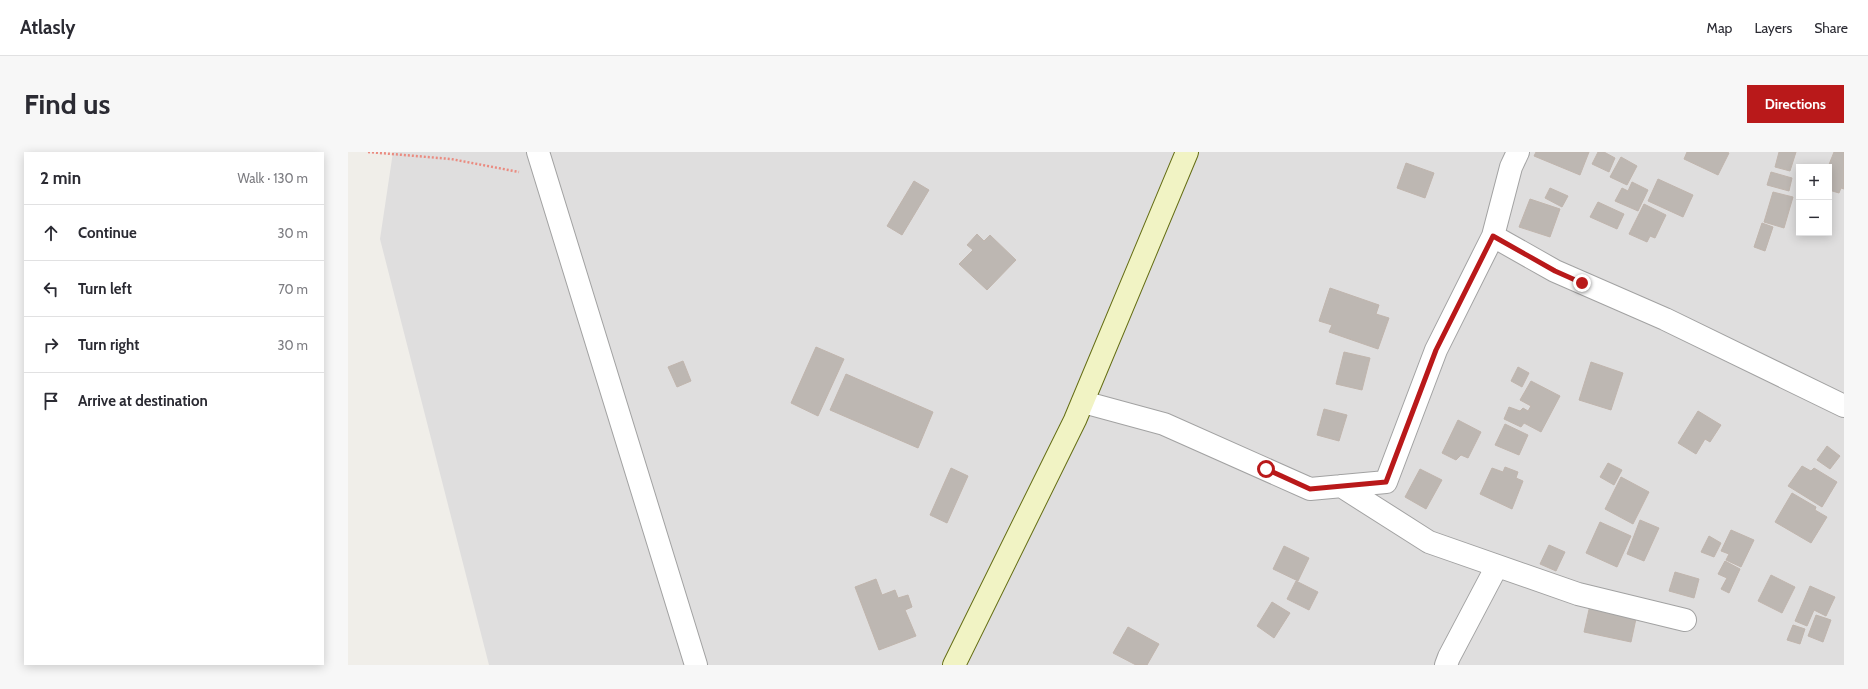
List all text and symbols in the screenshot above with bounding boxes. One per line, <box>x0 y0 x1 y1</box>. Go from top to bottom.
text: Atlasly <box>20 16 76 39</box>
text: Map <box>1707 19 1732 37</box>
text: Layers <box>1754 19 1792 37</box>
text: Share <box>1814 19 1848 37</box>
button: Directions <box>1747 85 1844 123</box>
text: Find us <box>24 87 110 121</box>
map controls <box>1796 164 1832 236</box>
button: + <box>1796 164 1832 200</box>
text: 2 min <box>40 168 81 188</box>
text: Walk · 130 m <box>237 170 308 186</box>
button: − <box>1796 200 1832 236</box>
icon: ahead <box>40 222 62 244</box>
text: Continue <box>78 224 137 242</box>
text: 30 m <box>278 225 308 241</box>
route end <box>1573 274 1591 292</box>
icon: left <box>40 278 62 300</box>
text: Turn left <box>78 280 132 298</box>
text: 70 m <box>278 281 308 297</box>
icon: right <box>40 334 62 356</box>
text: Turn right <box>78 336 139 354</box>
text: 30 m <box>278 337 308 353</box>
icon: arrive <box>40 390 62 412</box>
text: Arrive at destination <box>78 392 208 410</box>
route start <box>1257 460 1275 478</box>

